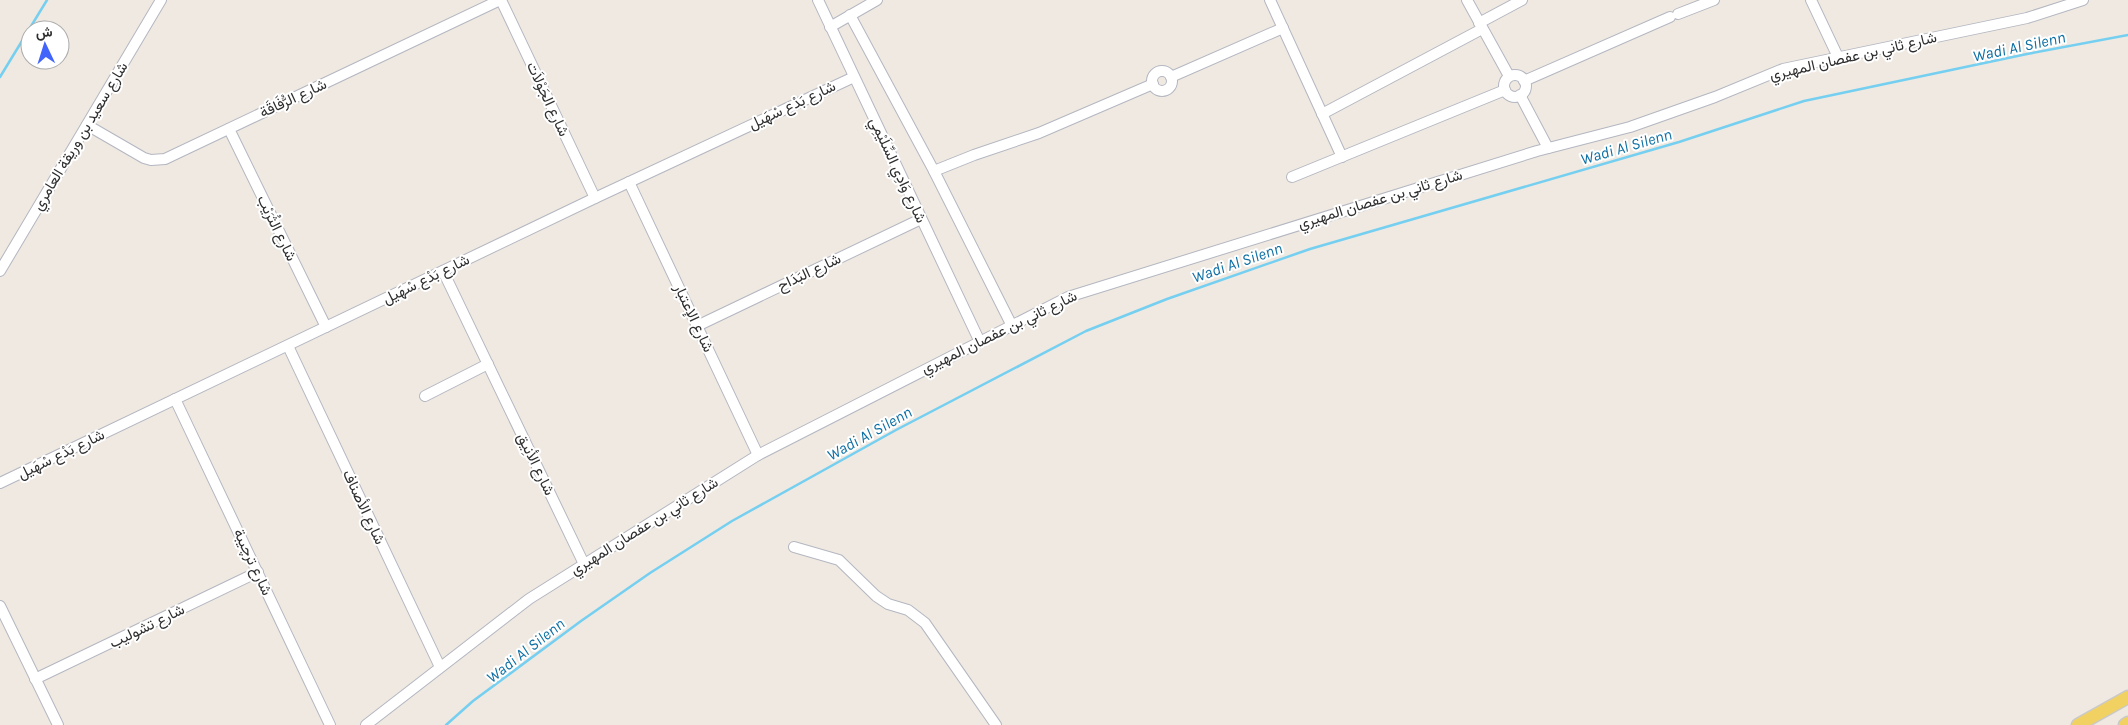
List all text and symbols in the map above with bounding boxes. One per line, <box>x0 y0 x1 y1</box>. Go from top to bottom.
north arrow <box>20 20 70 70</box>
text: ش <box>35 23 53 42</box>
water label: Wadi Al Silenn <box>1971 27 2067 66</box>
street label: شارع ثاني بن عفصان المهيري <box>1768 28 1939 88</box>
street label: شارع سعيد بن وريقة العامري <box>29 58 135 216</box>
street label: شارع الجَوْلاَت <box>521 59 573 140</box>
street label: شارع الرُّفَاقَة <box>257 74 330 123</box>
street label: شارع بَدْع سْهَيل <box>745 77 840 135</box>
street label: شارع وَادِي السِّلَيْمِي <box>862 114 930 227</box>
water label: Wadi Al Silenn <box>1578 124 1674 169</box>
street label: شارع ثاني بن عفصان المهيري <box>1296 165 1466 236</box>
street label: شارع الثُرَيْب <box>251 192 301 265</box>
water label: Wadi Al Silenn <box>1189 238 1285 287</box>
street label: شارع البَدَاح <box>774 249 845 296</box>
street label: شارع بَدْع سْهَيل <box>380 250 473 310</box>
street label: شارع الإعتبار <box>668 280 718 356</box>
street label: شارع ثاني بن عفصان المهيري <box>918 286 1082 381</box>
water label: Wadi Al Silenn <box>823 402 915 465</box>
street label: شارع بَدْع سْهَيل <box>15 425 108 485</box>
street label: شارع الأنِيق <box>511 430 559 499</box>
street label: شارع الأصناف <box>337 467 389 548</box>
street label: شارع ثاني بن عفصان المهيري <box>567 473 724 582</box>
street label: شارع ترچيبة <box>228 526 276 599</box>
street label: شارع تشوليب <box>106 600 189 654</box>
water label: Wadi Al Silenn <box>482 614 568 687</box>

